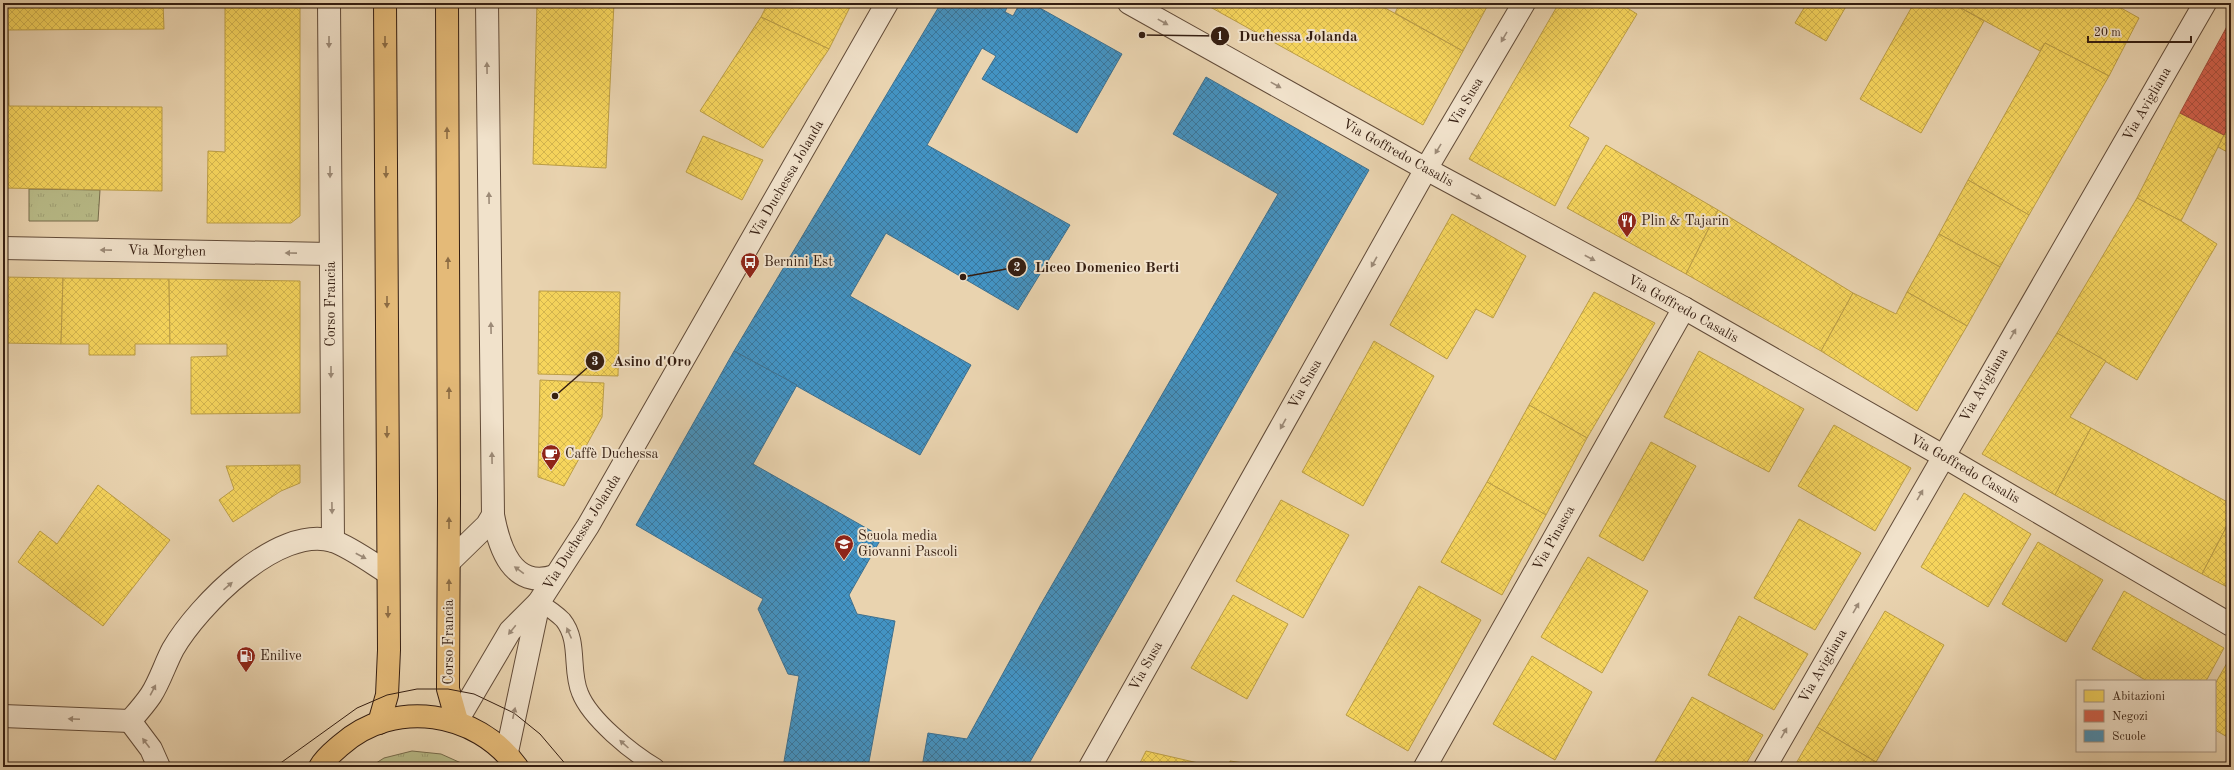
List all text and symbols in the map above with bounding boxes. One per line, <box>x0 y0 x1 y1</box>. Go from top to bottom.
scale bar <box>2088 18 2191 44</box>
one-way arrow <box>1157 19 1169 25</box>
callout: Duchessa Jolanda <box>1210 23 1365 50</box>
text: 20 m <box>2094 27 2121 39</box>
text: Duchessa Jolanda <box>1238 30 1358 45</box>
text: 1 <box>1217 31 1223 43</box>
one-way arrow <box>1501 31 1508 43</box>
one-way arrow <box>326 36 332 49</box>
one-way arrow <box>382 36 388 49</box>
one-way arrow <box>484 62 491 74</box>
street label: Via Avigliana <box>2120 65 2174 143</box>
street label: Via Susa <box>1446 75 1486 129</box>
one-way arrow <box>1270 82 1282 89</box>
street label: Via Goffredo Casalis <box>1340 117 1456 189</box>
street label: Via Duchessa Jolanda <box>748 118 826 240</box>
one-way arrow <box>444 126 450 139</box>
one-way arrow <box>1435 143 1442 155</box>
one-way arrow <box>327 166 333 179</box>
one-way arrow <box>383 166 389 179</box>
one-way arrow <box>486 191 492 204</box>
one-way arrow <box>1470 193 1481 199</box>
restaurant icon: Plin & Tajarin <box>1616 210 1638 238</box>
place label: Plin & Tajarin <box>1641 214 1730 228</box>
street label: Via Morghen <box>128 243 207 259</box>
one-way arrow <box>99 247 112 253</box>
one-way arrow <box>285 250 297 257</box>
bus stop icon: Bernini Est <box>739 251 761 279</box>
callout: Liceo Domenico Berti <box>1007 254 1187 281</box>
one-way arrow <box>1584 254 1596 261</box>
place label: Bernini Est <box>764 255 833 269</box>
one-way arrow <box>445 256 451 269</box>
one-way arrow <box>1371 256 1377 268</box>
street label: Corso Francia <box>324 261 338 347</box>
text: Liceo Domenico Berti <box>1035 261 1179 276</box>
text: 2 <box>1014 262 1021 274</box>
street label: Via Goffredo Casalis <box>1625 273 1741 345</box>
one-way arrow <box>384 296 390 309</box>
one-way arrow <box>488 321 494 334</box>
one-way arrow <box>2010 328 2017 340</box>
street label: Via Avigliana <box>1957 346 2011 424</box>
callout: Asino d'Oro <box>585 348 700 375</box>
text: Asino d'Oro <box>613 355 691 370</box>
text: 3 <box>592 356 599 368</box>
street label: Via Susa <box>1286 357 1324 411</box>
one-way arrow <box>328 366 334 379</box>
one-way arrow <box>446 386 452 399</box>
one-way arrow <box>1279 418 1286 430</box>
one-way arrow <box>384 426 390 439</box>
street label: Via Goffredo Casalis <box>1908 432 2022 506</box>
cafe icon: Caffè Duchessa <box>540 443 562 471</box>
place label: Caffè Duchessa <box>565 447 659 461</box>
one-way arrow <box>489 451 495 464</box>
street label: Via Duchessa Jolanda <box>541 472 623 592</box>
one-way arrow <box>1917 489 1924 501</box>
one-way arrow <box>329 502 335 515</box>
street label: Via Pinasca <box>1531 503 1578 573</box>
one-way arrow <box>446 516 452 529</box>
place label: Scuola media Giovanni Pascoli <box>858 529 958 559</box>
school or university icon: Scuola media Giovanni Pascoli <box>833 533 855 561</box>
one-way arrow <box>355 553 367 560</box>
one-way arrow <box>513 566 524 575</box>
one-way arrow <box>446 578 452 591</box>
one-way arrow <box>223 581 233 590</box>
street label: Corso Francia <box>442 599 456 685</box>
one-way arrow <box>1852 602 1859 614</box>
one-way arrow <box>385 606 391 619</box>
one-way arrow <box>508 625 516 635</box>
one-way arrow <box>566 627 573 639</box>
street label: Via Avigliana <box>1796 627 1850 705</box>
street label: Via Susa <box>1127 639 1165 693</box>
fuel station icon: Enilive <box>235 645 257 673</box>
place label: Enilive <box>260 649 302 663</box>
legend <box>2076 680 2216 752</box>
one-way arrow <box>150 684 156 696</box>
text: Abitazioni <box>2112 691 2165 703</box>
one-way arrow <box>511 707 517 719</box>
text: Negozi <box>2112 711 2148 723</box>
one-way arrow <box>67 716 80 722</box>
one-way arrow <box>1781 727 1788 739</box>
text: Scuole <box>2112 731 2146 743</box>
one-way arrow <box>142 738 150 748</box>
one-way arrow <box>619 740 629 749</box>

